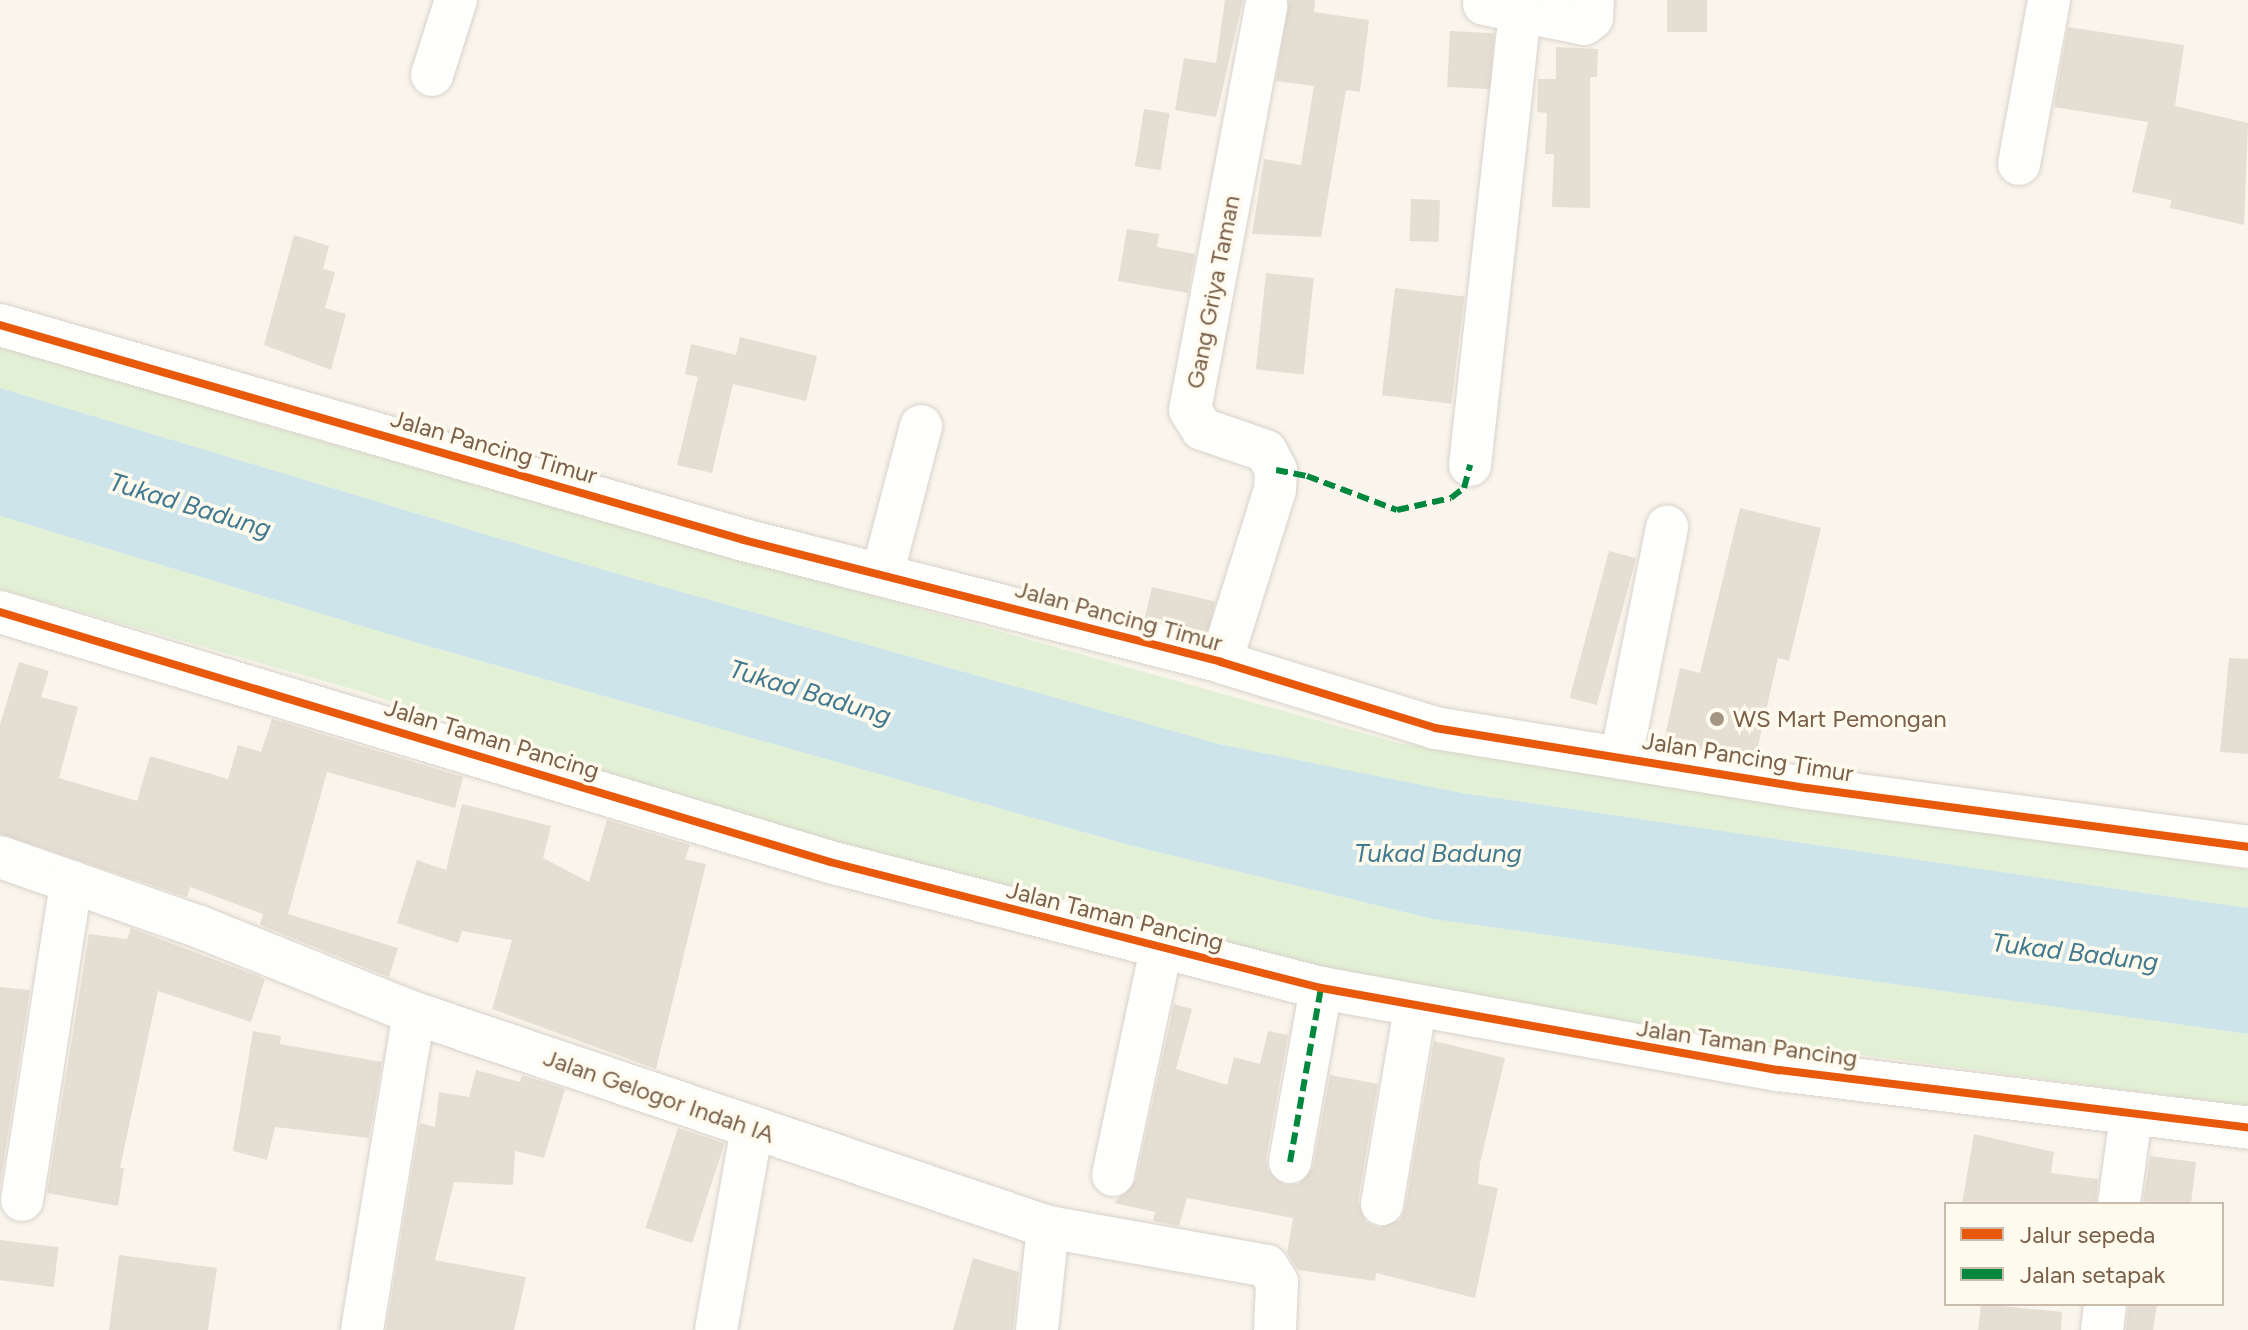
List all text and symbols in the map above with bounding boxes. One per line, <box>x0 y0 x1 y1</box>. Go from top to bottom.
street label: Gang Griya Taman <box>1180 193 1246 391</box>
street label: Jalan Pancing Timur <box>387 404 601 490</box>
water label: Tukad Badung <box>105 467 275 545</box>
street label: Jalan Pancing Timur <box>1012 574 1226 658</box>
water label: Tukad Badung <box>725 654 895 732</box>
street label: Jalan Taman Pancing <box>381 693 603 785</box>
place label: WS Mart Pemongan <box>1733 705 1947 733</box>
marker: WS Mart Pemongan <box>1708 710 1726 728</box>
street label: Jalan Pancing Timur <box>1640 726 1856 788</box>
water label: Tukad Badung <box>1354 838 1522 870</box>
street label: Jalan Taman Pancing <box>1003 875 1227 957</box>
water label: Tukad Badung <box>1990 927 2160 979</box>
street label: Jalan Taman Pancing <box>1635 1013 1859 1073</box>
street label: Jalan Gelogor Indah IA <box>540 1043 778 1149</box>
legend <box>1944 1202 2224 1306</box>
text: Jalur sepeda <box>2020 1220 2155 1249</box>
text: Jalan setapak <box>2020 1260 2165 1289</box>

